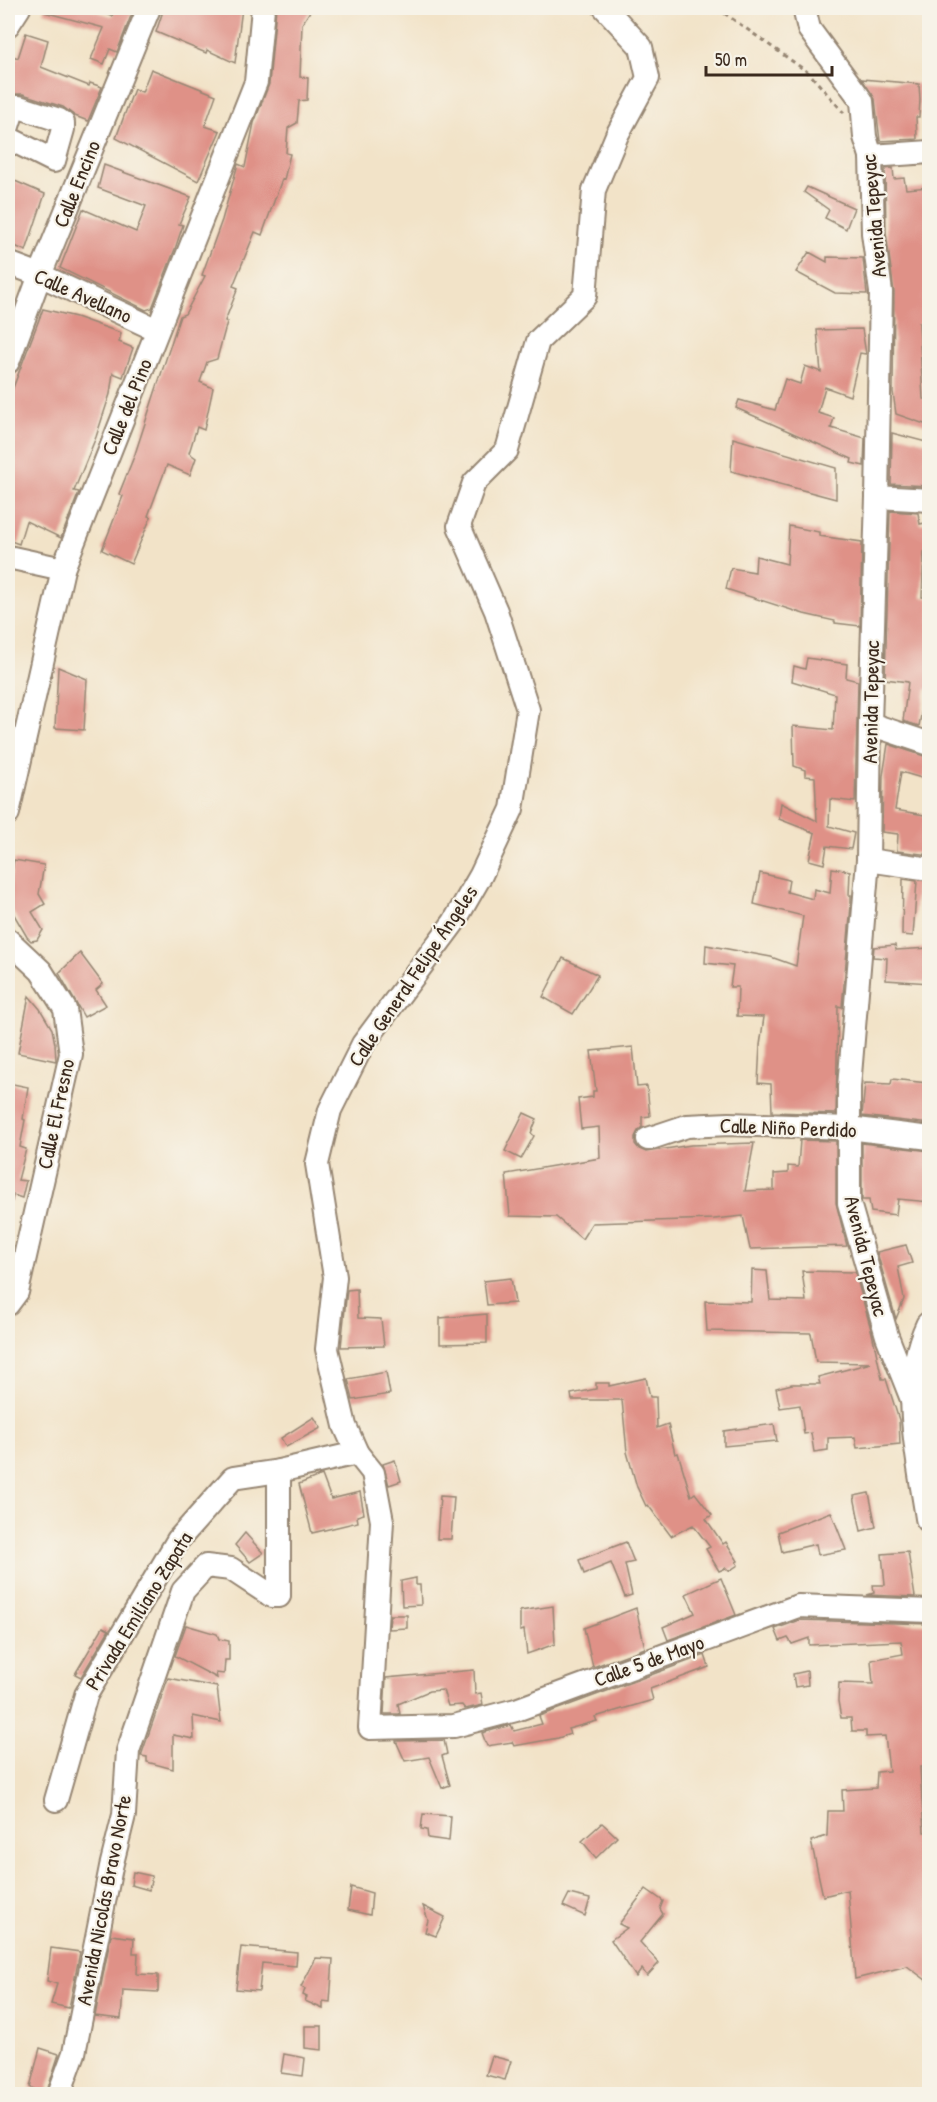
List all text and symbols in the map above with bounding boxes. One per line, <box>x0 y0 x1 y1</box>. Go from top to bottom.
scale bar <box>706 39 832 77</box>
text: 50 m <box>715 47 747 72</box>
street label: Calle Encino <box>46 136 107 232</box>
street label: Avenida Tepeyac <box>854 153 893 279</box>
street label: Calle Avellano <box>30 261 137 330</box>
street label: Calle del Pino <box>94 354 159 459</box>
street label: Avenida Tepeyac <box>855 639 886 764</box>
street label: Calle General Felipe Ángeles <box>341 879 484 1072</box>
street label: Calle El Fresno <box>30 1056 81 1172</box>
street label: Calle Niño Perdido <box>719 1111 857 1144</box>
street label: Avenida Tepeyac <box>838 1193 896 1320</box>
street label: Privada Emiliano Zapata <box>78 1526 199 1696</box>
street label: Calle 5 de Mayo <box>590 1627 708 1694</box>
street label: Avenida Nicolás Bravo Norte <box>69 1792 138 2008</box>

